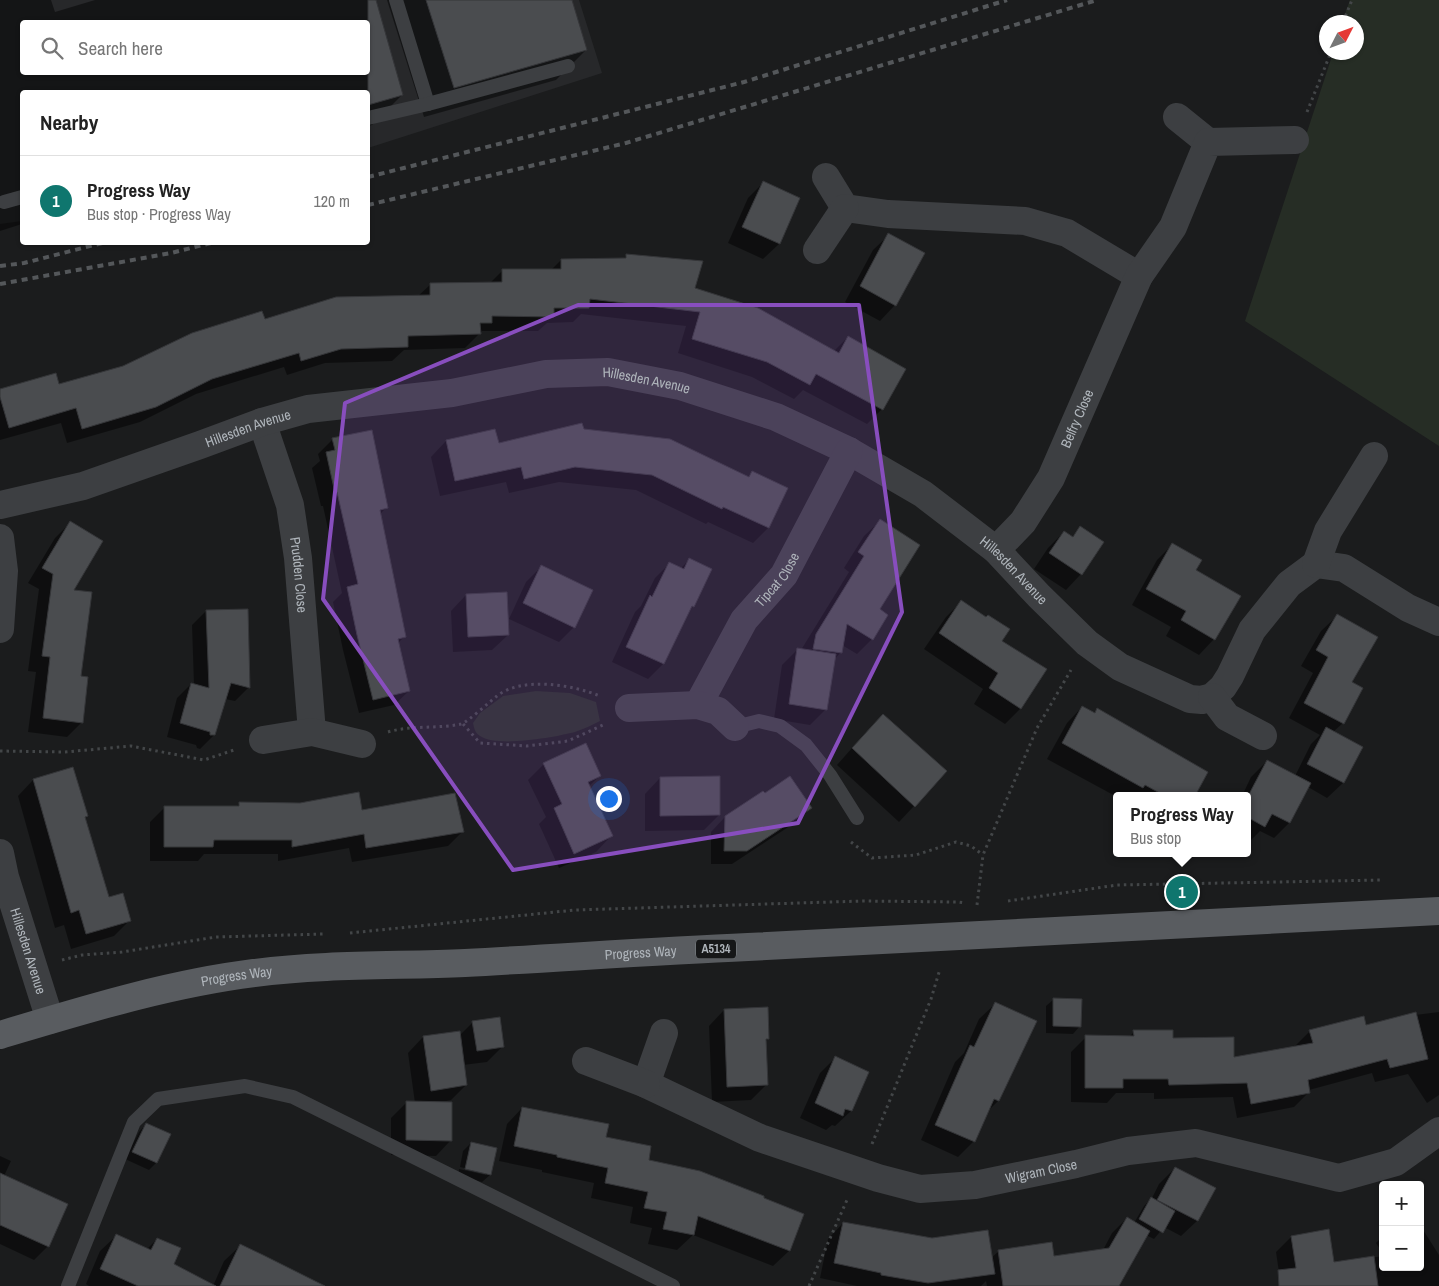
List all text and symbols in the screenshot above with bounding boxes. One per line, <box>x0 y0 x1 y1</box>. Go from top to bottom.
north arrow <box>1319 15 1364 60</box>
search box <box>20 20 370 75</box>
icon: search <box>38 34 66 62</box>
text: Search here <box>78 35 163 61</box>
text: Nearby <box>40 108 98 137</box>
text: Progress Way <box>87 177 190 203</box>
text: 1 <box>52 190 60 212</box>
text: 120 m <box>314 190 350 212</box>
text: Bus stop · Progress Way <box>87 203 231 225</box>
street label: Hillesden Avenue <box>602 363 693 398</box>
street label: Belfry Close <box>1056 386 1098 450</box>
street label: Hillesden Avenue <box>203 405 293 451</box>
street label: Hillesden Avenue <box>976 532 1051 608</box>
street label: Prudden Close <box>286 536 311 613</box>
street label: Tipcat Close <box>751 549 803 611</box>
your location <box>596 786 622 812</box>
popup <box>1113 792 1251 857</box>
text: Progress Way <box>1130 801 1234 827</box>
text: Bus stop <box>1130 827 1181 849</box>
pin: 1 <box>1166 873 1198 911</box>
street label: Hillesden Avenue <box>6 906 50 996</box>
road number: A5134 <box>696 940 736 959</box>
street label: Progress Way <box>604 942 677 964</box>
street label: Progress Way <box>199 962 273 990</box>
street label: Wigram Close <box>1004 1155 1079 1187</box>
map controls <box>1379 1181 1424 1271</box>
button: + <box>1379 1181 1424 1226</box>
button: − <box>1379 1226 1424 1271</box>

